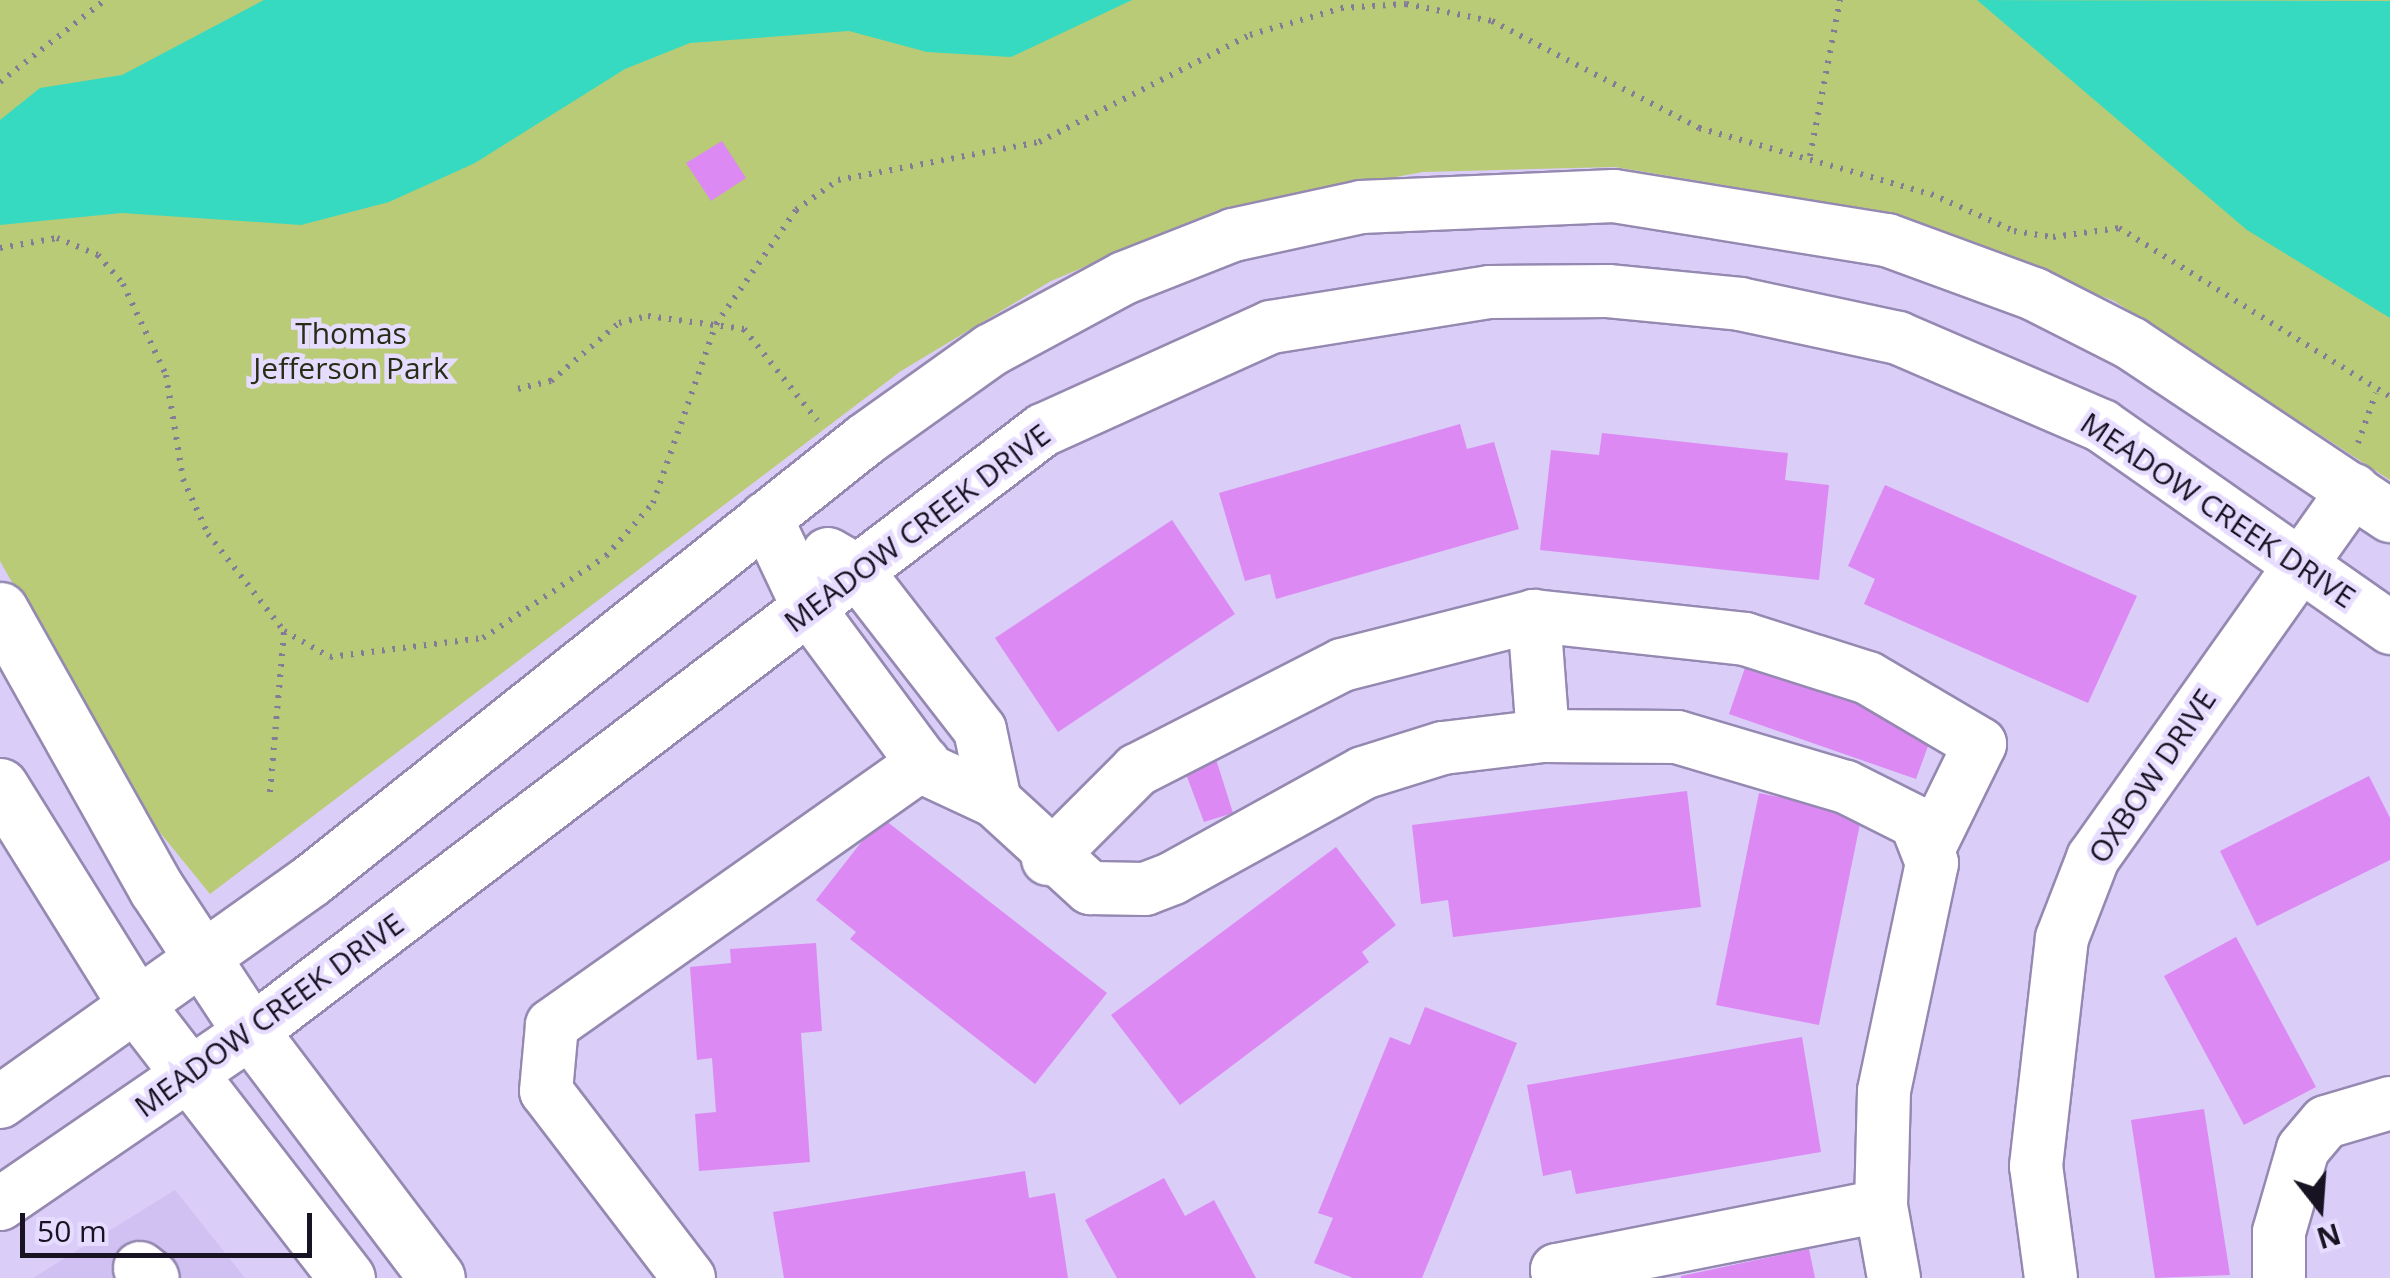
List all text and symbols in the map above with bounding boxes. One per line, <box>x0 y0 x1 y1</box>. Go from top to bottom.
park label: Thomas Jefferson Park <box>253 315 449 386</box>
street label: MEADOW CREEK DRIVE <box>2074 405 2362 615</box>
street label: MEADOW CREEK DRIVE <box>777 416 1057 640</box>
street label: OXBOW DRIVE <box>2081 682 2223 870</box>
street label: MEADOW CREEK DRIVE <box>128 905 410 1125</box>
north arrow <box>2270 1158 2370 1258</box>
scale bar <box>25 1193 318 1255</box>
text: 50 m <box>37 1210 107 1251</box>
text: N <box>2312 1215 2345 1258</box>

